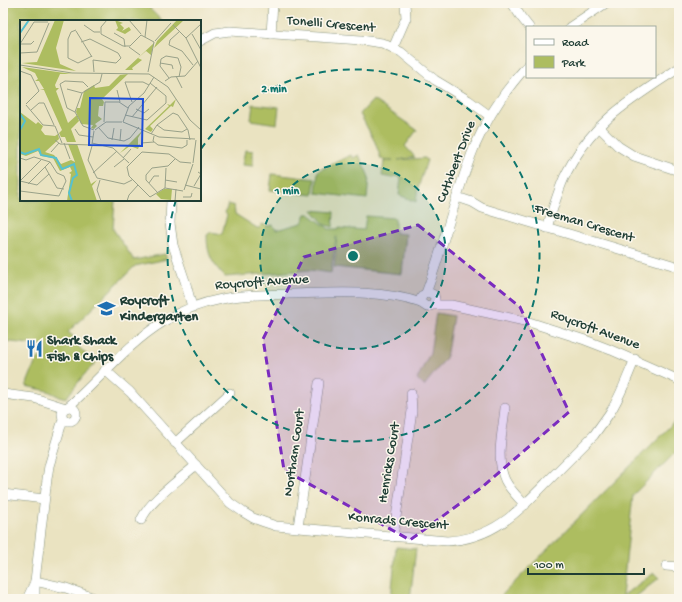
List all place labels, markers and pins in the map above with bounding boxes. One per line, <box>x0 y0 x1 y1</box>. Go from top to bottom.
centre of rings <box>346 249 360 263</box>
place label: Roycroft Kindergarten <box>119 293 198 326</box>
school or university icon: Roycroft Kindergarten <box>97 299 117 319</box>
place label: Shark Shack Fish & Chips <box>46 333 118 366</box>
restaurant icon: Shark Shack Fish & Chips <box>24 339 44 359</box>

